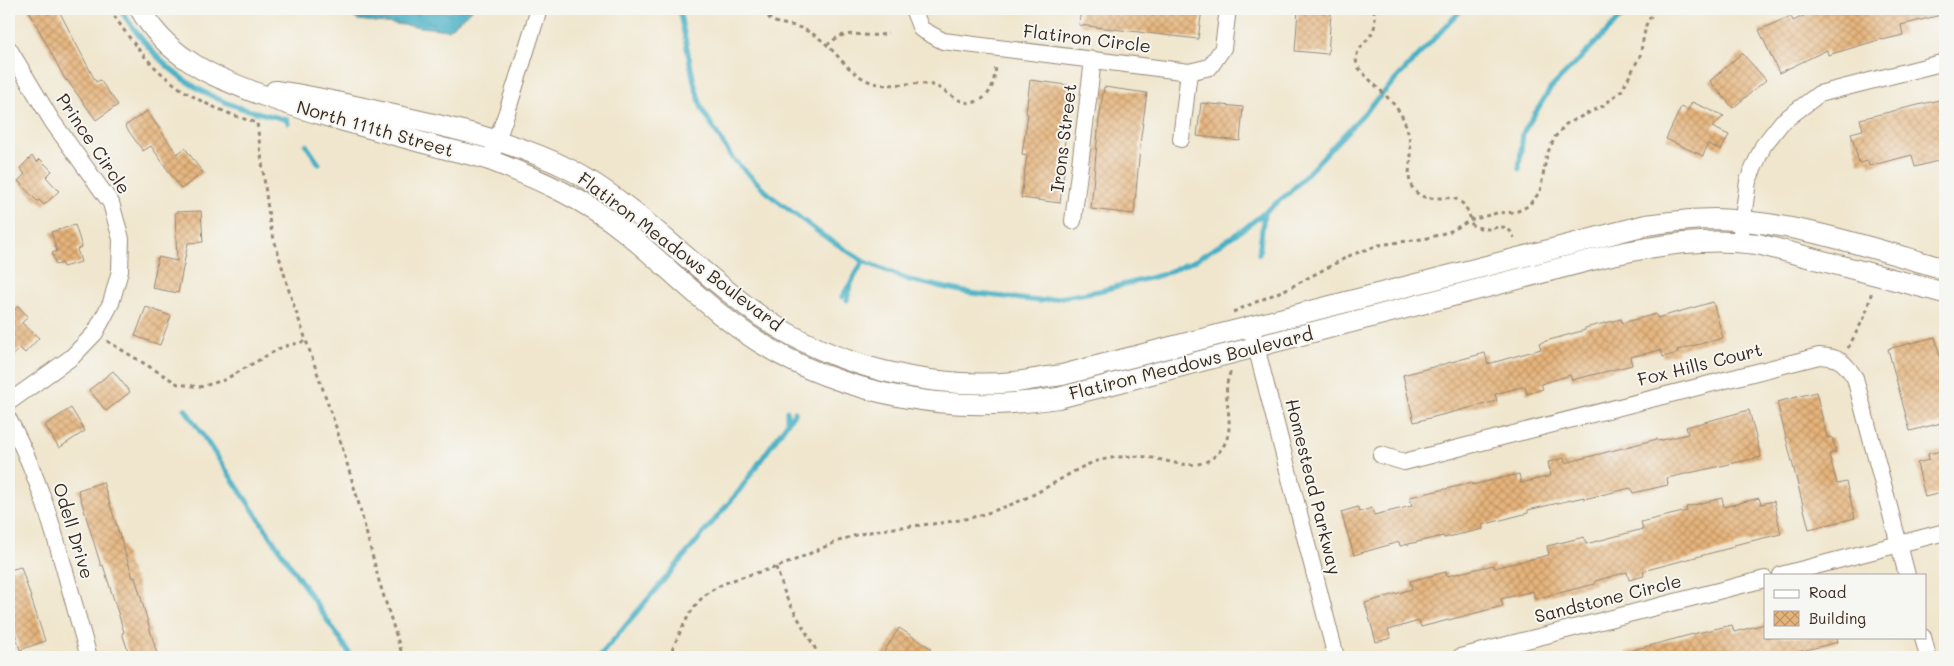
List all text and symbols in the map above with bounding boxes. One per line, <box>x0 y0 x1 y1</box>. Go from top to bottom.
street label: Flatiron Circle <box>1022 18 1152 58</box>
street label: Irons Street <box>1044 82 1082 194</box>
street label: Prince Circle <box>51 88 136 199</box>
street label: North 111th Street <box>294 94 456 162</box>
street label: Flatiron Meadows Boulevard <box>573 166 788 336</box>
street label: Flatiron Meadows Boulevard <box>1066 321 1315 405</box>
street label: Fox Hills Court <box>1635 337 1765 391</box>
street label: Homestead Parkway <box>1280 396 1347 577</box>
street label: Odell Drive <box>48 480 100 582</box>
street label: Sandstone Circle <box>1532 568 1684 628</box>
legend <box>1764 574 1926 638</box>
text: Road <box>1809 582 1846 602</box>
text: Building <box>1809 608 1866 628</box>

